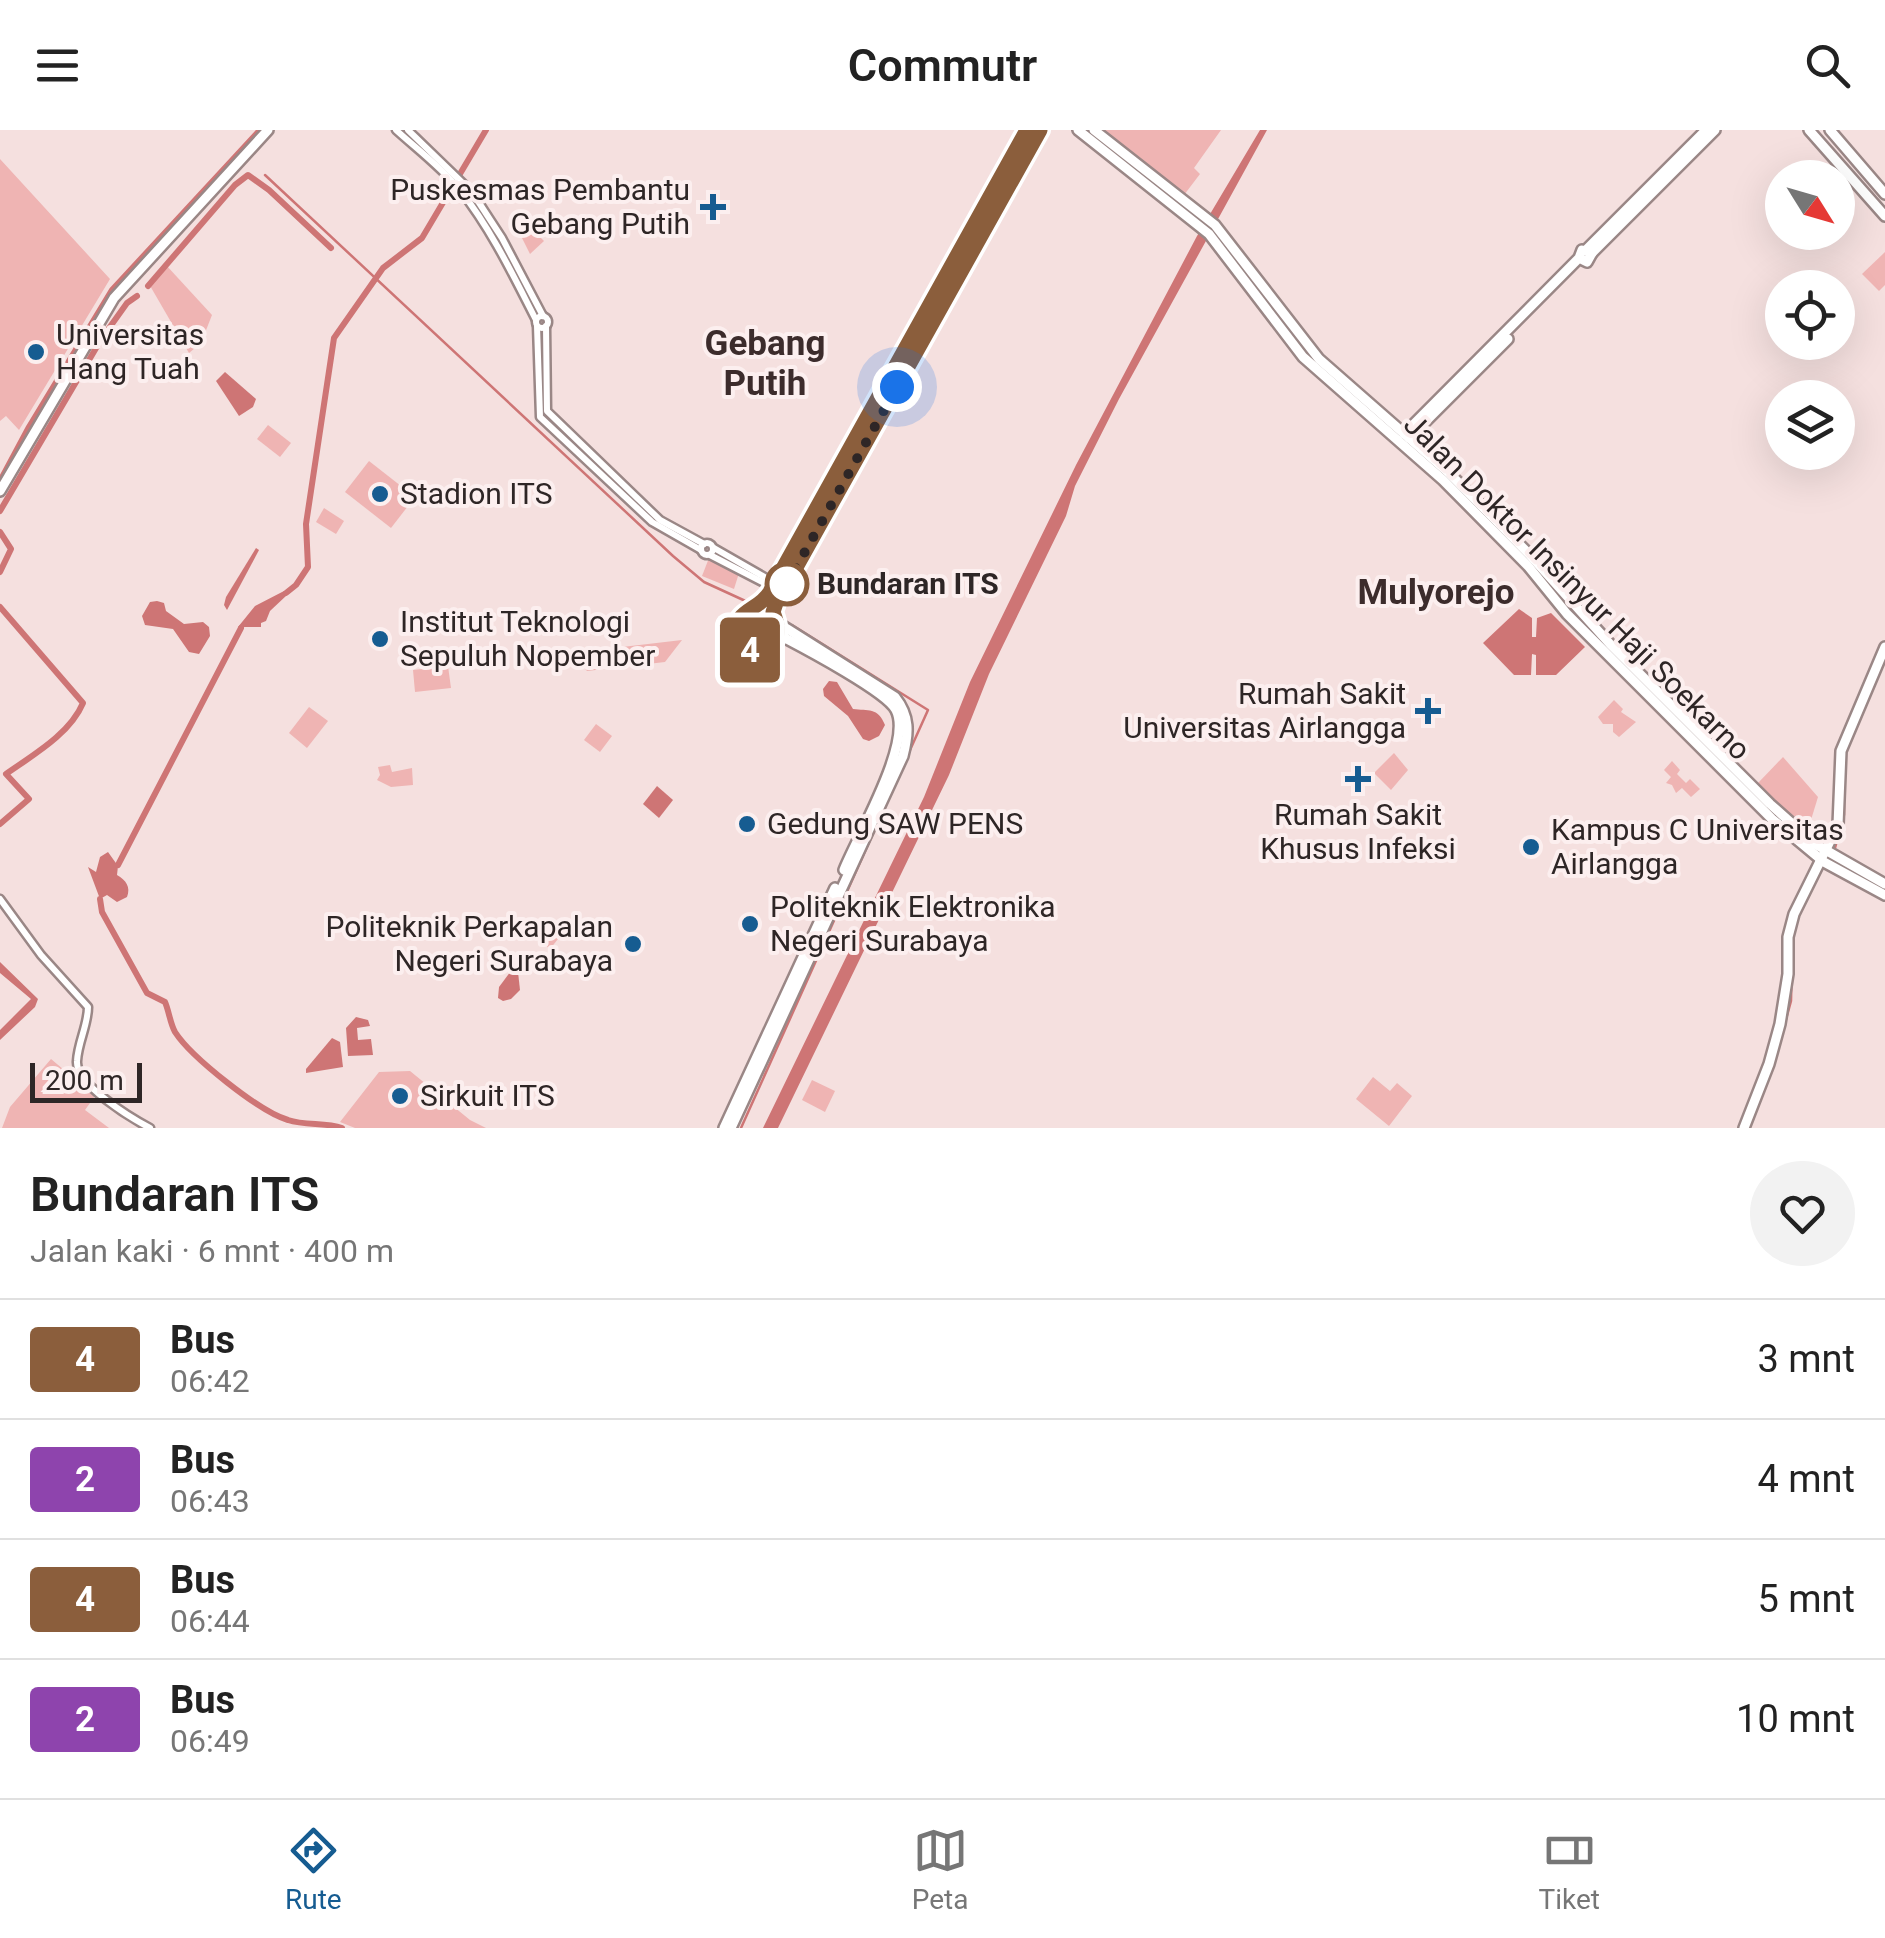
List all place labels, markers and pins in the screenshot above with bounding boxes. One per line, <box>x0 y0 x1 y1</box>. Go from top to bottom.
place label: Puskesmas Pembantu Gebang Putih <box>390 172 690 241</box>
marker: Puskesmas Pembantu Gebang Putih <box>700 194 726 220</box>
place label: Universitas Hang Tuah <box>56 317 204 386</box>
marker: Universitas Hang Tuah <box>25 341 47 363</box>
place label: Stadion ITS <box>400 476 553 511</box>
marker: Stadion ITS <box>369 483 391 505</box>
marker: Bundaran ITS <box>766 563 808 605</box>
place label: Bundaran ITS <box>817 566 999 601</box>
place label: Institut Teknologi Sepuluh Nopember <box>400 604 655 673</box>
marker: Institut Teknologi Sepuluh Nopember <box>369 628 391 650</box>
place label: Rumah Sakit Universitas Airlangga <box>1123 676 1406 745</box>
marker: Rumah Sakit Universitas Airlangga <box>1415 698 1441 724</box>
marker: Rumah Sakit Khusus Infeksi <box>1345 766 1371 792</box>
place label: Rumah Sakit Khusus Infeksi <box>1260 797 1456 866</box>
place label: Gedung SAW PENS <box>767 806 1023 841</box>
place label: Kampus C Universitas Airlangga <box>1551 812 1844 881</box>
marker: Gedung SAW PENS <box>736 813 758 835</box>
marker: Kampus C Universitas Airlangga <box>1520 836 1542 858</box>
place label: Politeknik Elektronika Negeri Surabaya <box>770 889 1056 958</box>
place label: Politeknik Perkapalan Negeri Surabaya <box>325 909 613 978</box>
marker: Politeknik Elektronika Negeri Surabaya <box>739 913 761 935</box>
marker: Politeknik Perkapalan Negeri Surabaya <box>622 933 644 955</box>
place label: Sirkuit ITS <box>420 1078 555 1113</box>
marker: Sirkuit ITS <box>389 1085 411 1107</box>

